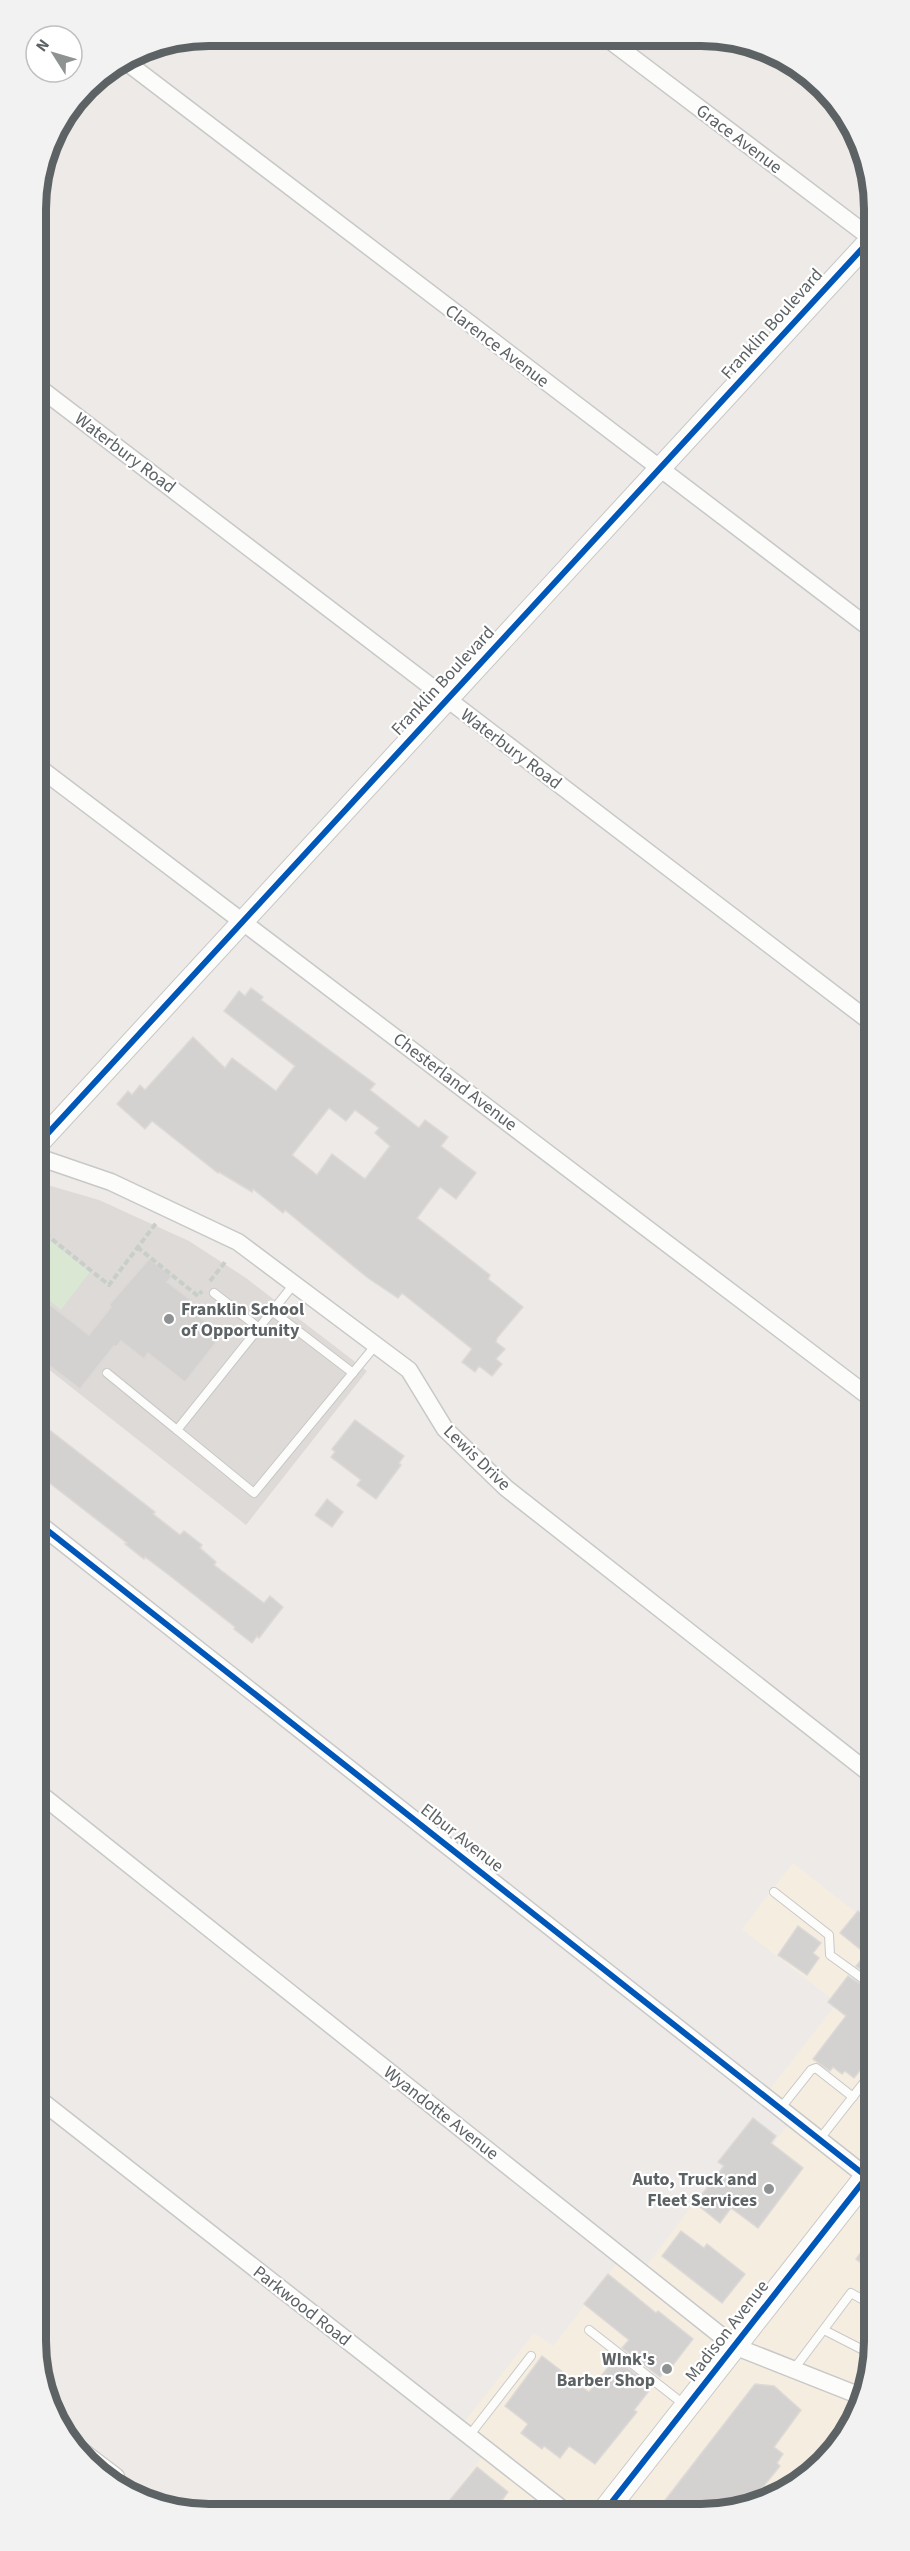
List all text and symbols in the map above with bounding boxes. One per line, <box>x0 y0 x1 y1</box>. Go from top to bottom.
north arrow <box>24 24 84 84</box>
text: N <box>31 35 55 56</box>
street label: Grace Avenue <box>691 98 787 180</box>
street label: Franklin Boulevard <box>715 263 829 385</box>
street label: Clarence Avenue <box>440 299 554 394</box>
street label: Waterbury Road <box>69 407 181 499</box>
street label: Franklin Boulevard <box>386 621 500 741</box>
street label: Waterbury Road <box>455 703 567 795</box>
street label: Chesterland Avenue <box>388 1027 522 1137</box>
place label: Franklin School of Opportunity <box>181 1297 304 1343</box>
marker: Franklin School of Opportunity <box>162 1312 176 1326</box>
street label: Lewis Drive <box>438 1419 516 1497</box>
street label: Elbur Avenue <box>415 1798 509 1878</box>
street label: Wyandotte Avenue <box>378 2060 504 2166</box>
place label: Auto, Truck and Fleet Services <box>631 2167 757 2213</box>
marker: Auto, Truck and Fleet Services <box>762 2182 776 2196</box>
street label: Parkwood Road <box>248 2260 356 2352</box>
street label: Madison Avenue <box>679 2275 775 2387</box>
place label: WInk's Barber Shop <box>556 2347 655 2393</box>
marker: WInk's Barber Shop <box>660 2362 674 2376</box>

